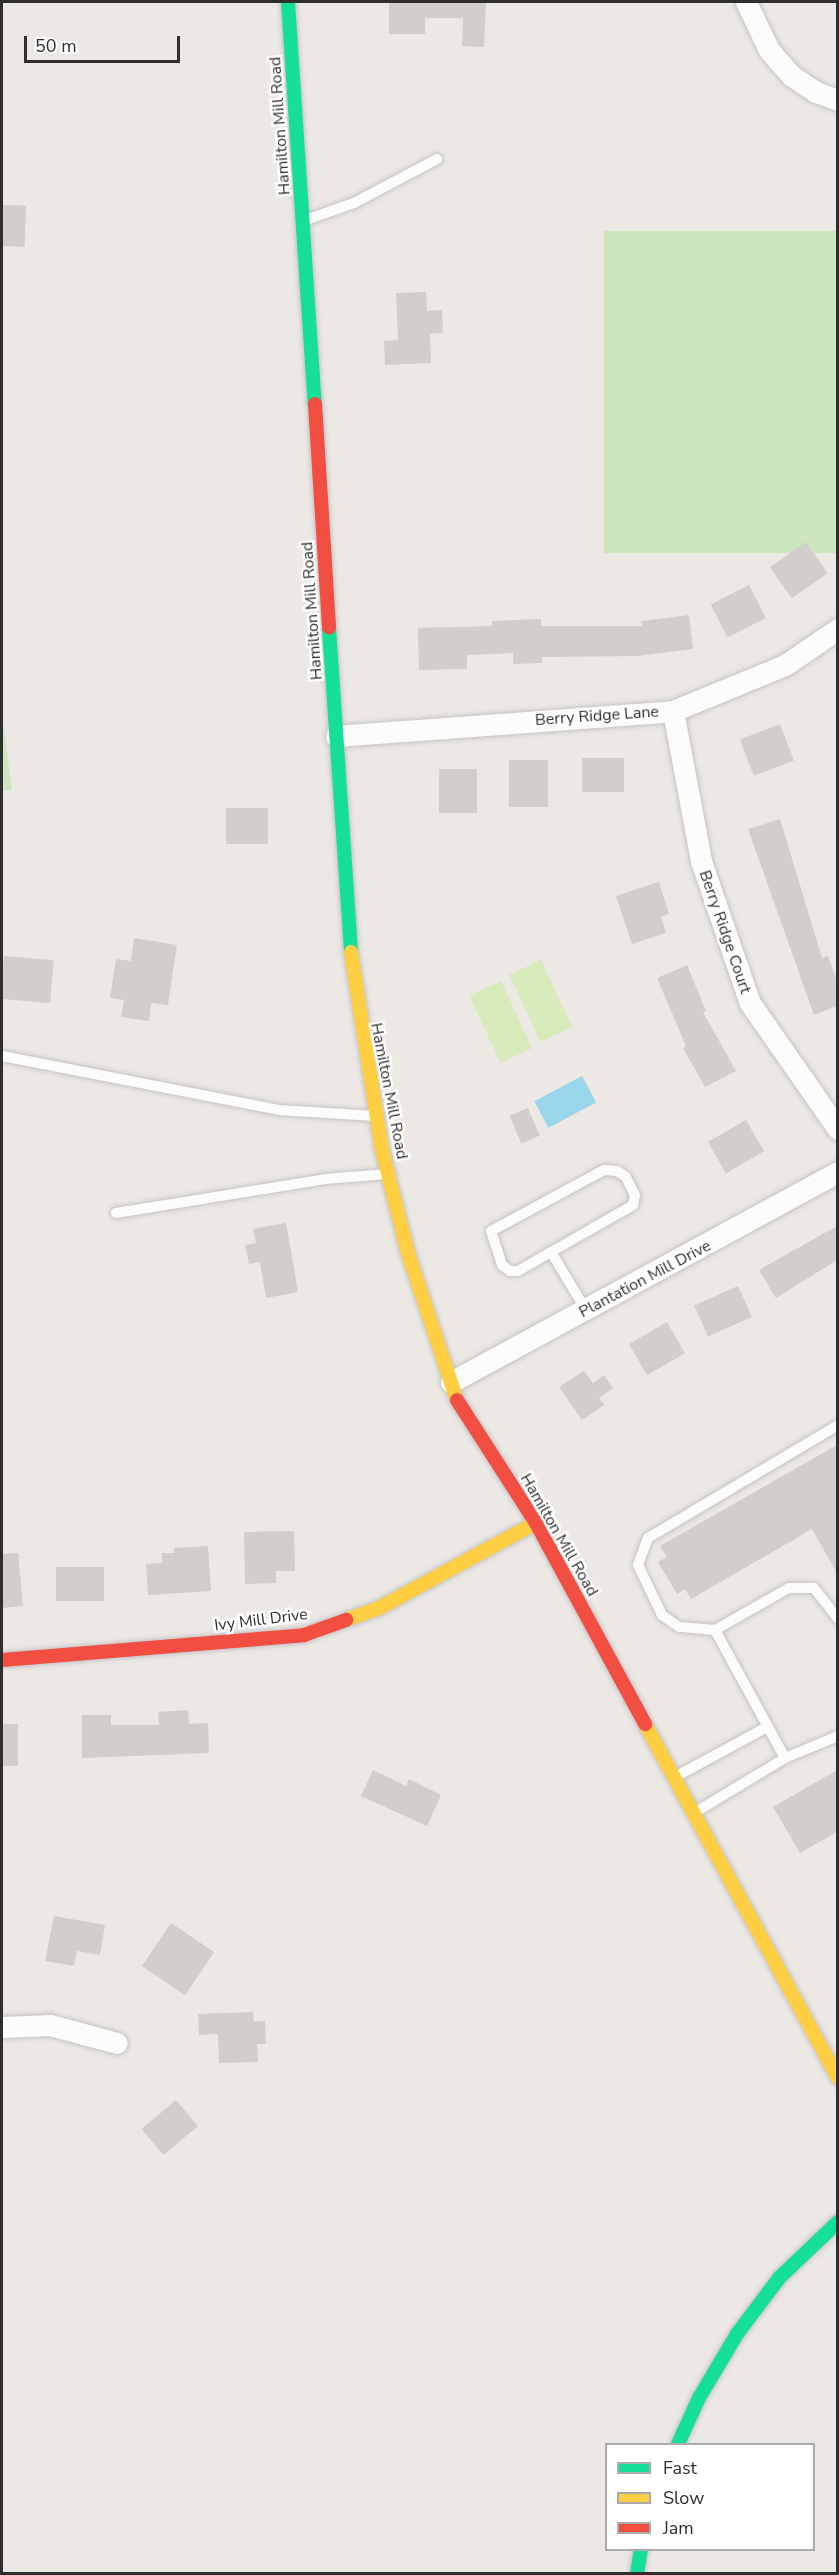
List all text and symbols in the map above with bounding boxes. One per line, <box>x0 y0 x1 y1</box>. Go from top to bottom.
scale bar <box>27 24 183 62</box>
text: 50 m <box>35 34 77 58</box>
street label: Hamilton Mill Road <box>266 56 294 196</box>
street label: Hamilton Mill Road <box>298 541 326 681</box>
street label: Berry Ridge Lane <box>534 702 660 730</box>
street label: Berry Ridge Court <box>695 868 755 996</box>
street label: Hamilton Mill Road <box>366 1021 412 1161</box>
street label: Plantation Mill Drive <box>576 1236 714 1322</box>
street label: Hamilton Mill Road <box>516 1470 602 1600</box>
street label: Ivy Mill Drive <box>213 1605 309 1635</box>
legend <box>605 2443 815 2551</box>
text: Fast <box>663 2456 697 2480</box>
text: Slow <box>663 2486 704 2510</box>
text: Jam <box>663 2516 694 2540</box>

